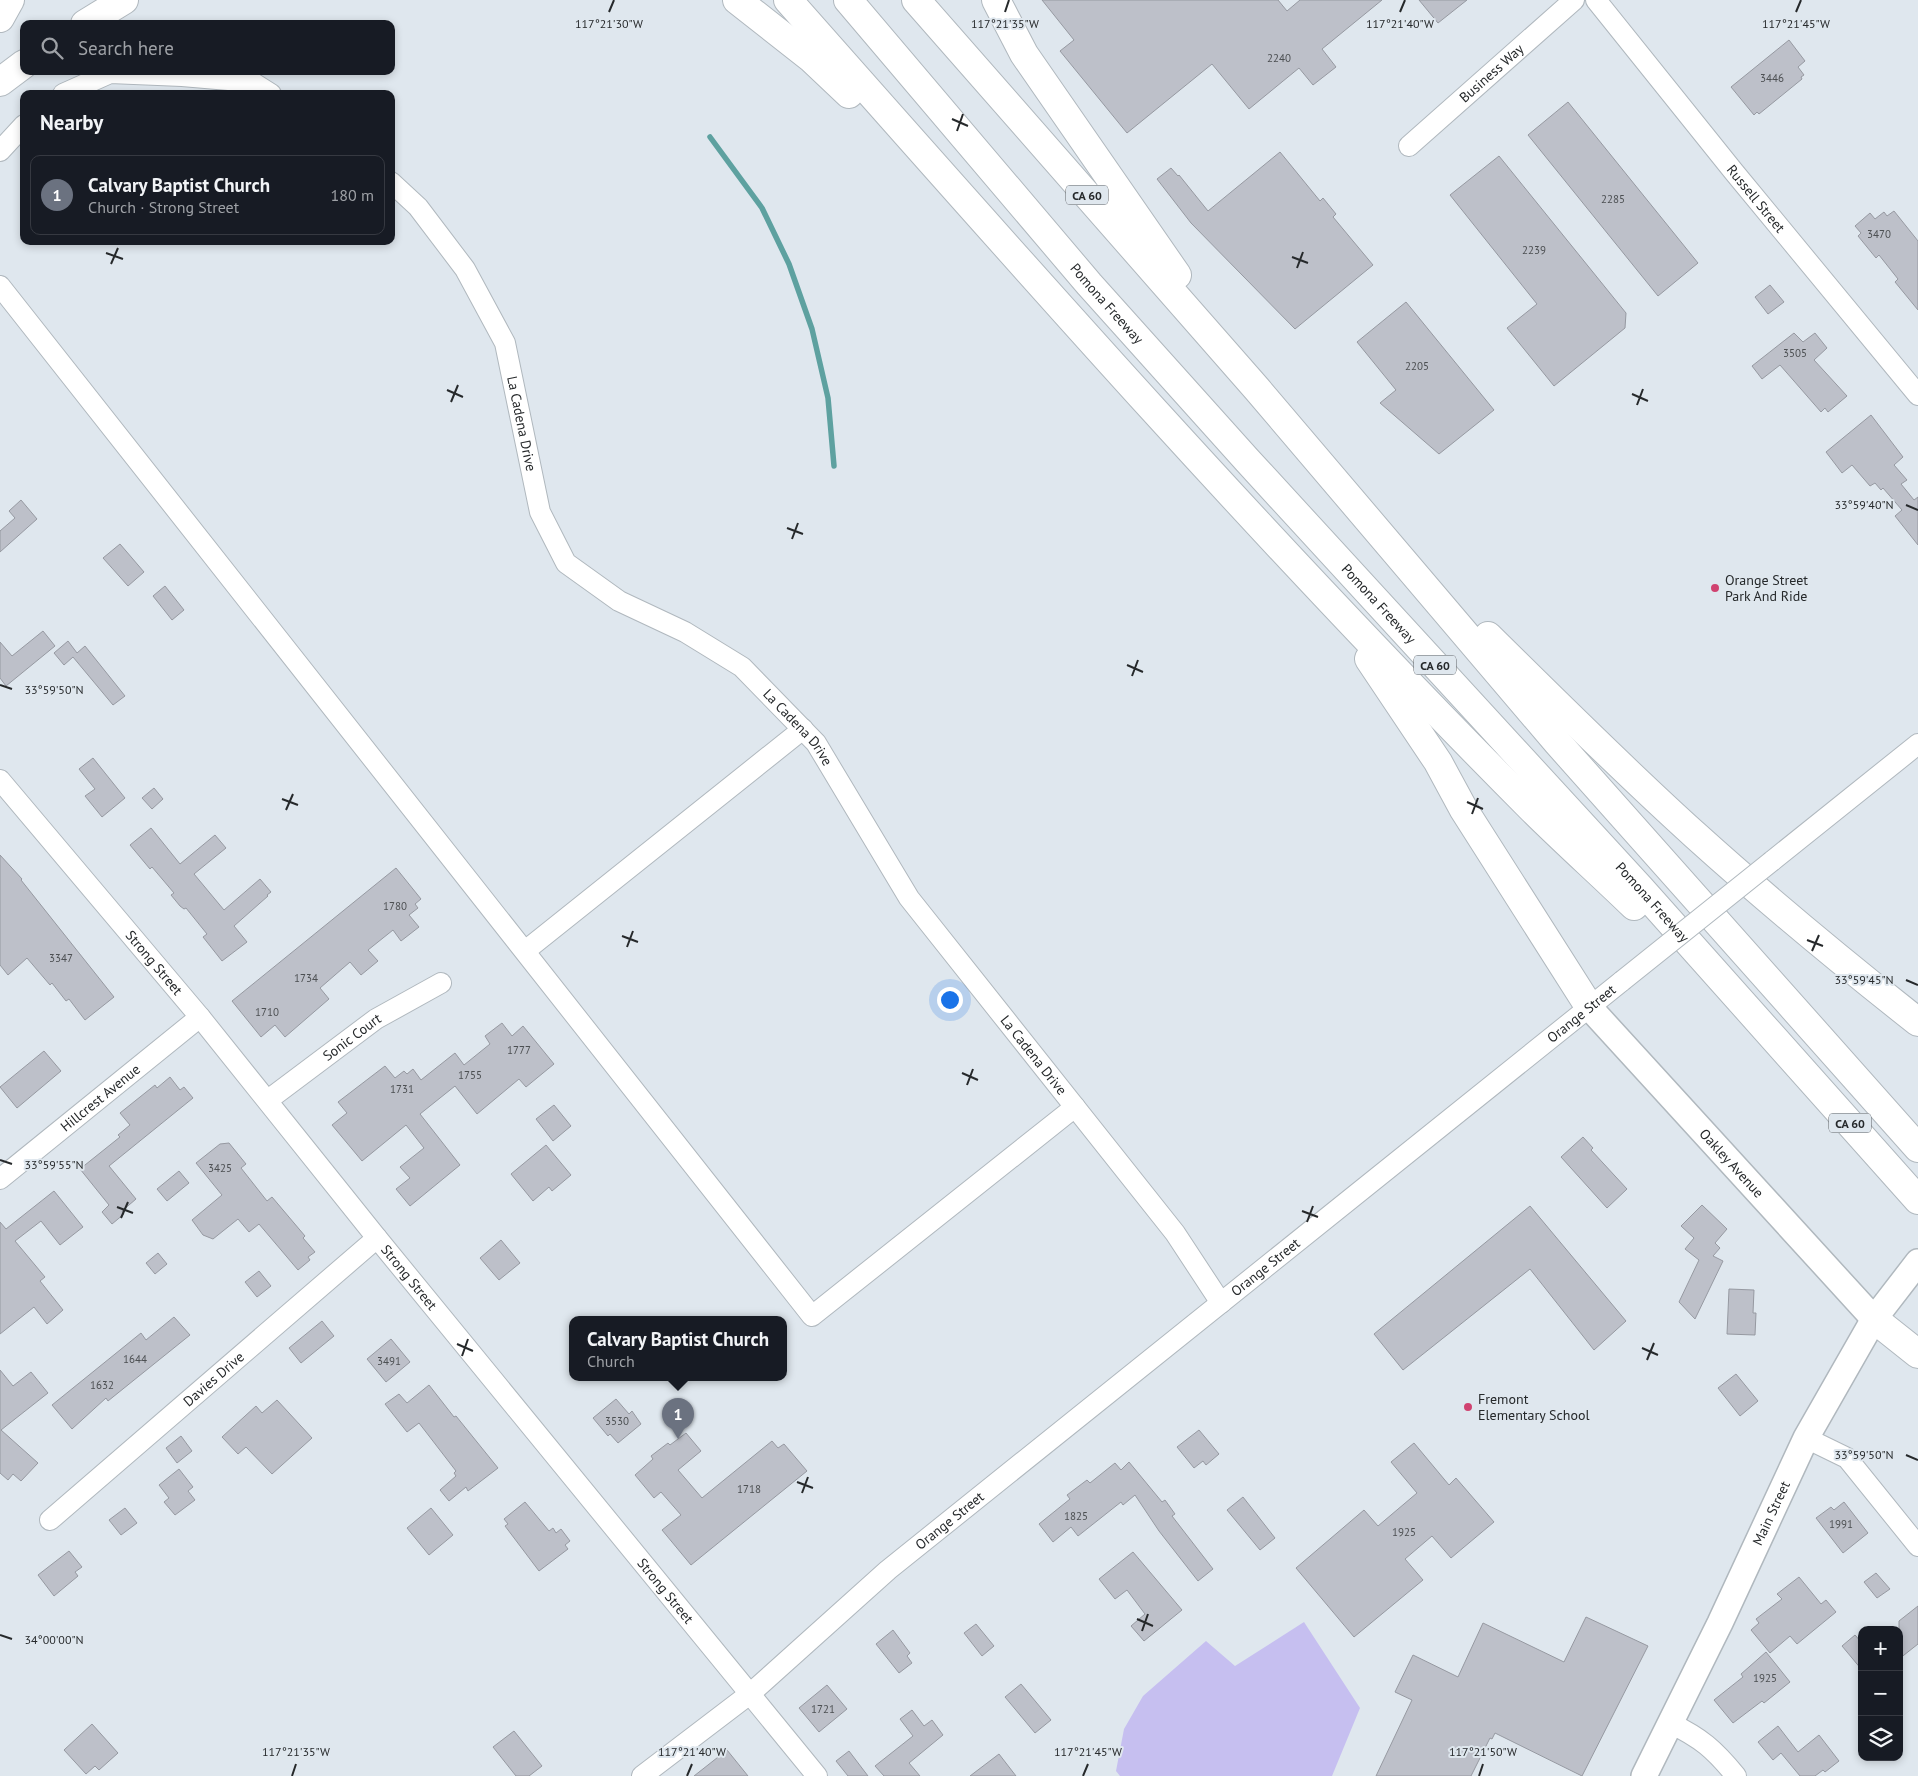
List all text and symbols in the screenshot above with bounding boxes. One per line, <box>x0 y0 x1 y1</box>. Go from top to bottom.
text: 117°21'30"W <box>575 16 643 31</box>
text: 117°21'35"W <box>971 16 1039 31</box>
text: 117°21'40"W <box>1366 16 1434 31</box>
text: 117°21'45"W <box>1762 16 1830 31</box>
search box <box>20 20 395 75</box>
icon: search <box>38 34 66 62</box>
text: Search here <box>78 36 174 60</box>
street label: Business Way <box>1455 40 1528 106</box>
house number: 2240 <box>1267 51 1291 65</box>
house number: 3446 <box>1760 71 1784 85</box>
text: Nearby <box>40 109 103 136</box>
street label: Russell Street <box>1723 161 1789 236</box>
text: Calvary Baptist Church <box>88 173 270 197</box>
text: 1 <box>52 185 62 205</box>
text: 180 m <box>331 185 374 205</box>
road number: CA 60 <box>1066 186 1108 204</box>
house number: 2285 <box>1601 192 1625 206</box>
text: Church · Strong Street <box>88 197 239 217</box>
house number: 3470 <box>1867 227 1891 241</box>
house number: 2239 <box>1522 243 1546 257</box>
street label: Pomona Freeway <box>1066 260 1148 348</box>
house number: 3505 <box>1783 346 1807 360</box>
house number: 2205 <box>1405 359 1429 373</box>
street label: La Cadena Drive <box>503 374 540 473</box>
text: 33°59'40"N <box>1834 497 1894 512</box>
street label: Pomona Freeway <box>1338 560 1420 648</box>
place label: Orange Street Park And Ride <box>1725 571 1808 605</box>
marker: Orange Street Park And Ride <box>1709 582 1721 594</box>
road number: CA 60 <box>1414 656 1456 674</box>
text: 33°59'50"N <box>24 682 84 697</box>
street label: La Cadena Drive <box>759 685 836 769</box>
street label: Pomona Freeway <box>1612 858 1694 947</box>
house number: 1780 <box>383 899 407 913</box>
street label: Strong Street <box>122 927 187 999</box>
house number: 3347 <box>49 951 73 965</box>
house number: 1734 <box>294 971 318 985</box>
text: 33°59'45"N <box>1834 972 1894 987</box>
street label: Orange Street <box>1543 980 1620 1047</box>
your location <box>937 987 963 1013</box>
house number: 1710 <box>255 1005 279 1019</box>
street label: Sonic Court <box>319 1009 384 1065</box>
street label: La Cadena Drive <box>997 1012 1071 1099</box>
house number: 1777 <box>507 1043 531 1057</box>
street label: Hillcrest Avenue <box>57 1060 144 1135</box>
house number: 1755 <box>458 1068 482 1082</box>
house number: 1731 <box>390 1082 414 1096</box>
road number: CA 60 <box>1829 1114 1871 1132</box>
street label: Oakley Avenue <box>1696 1125 1768 1201</box>
text: 33°59'55"N <box>24 1157 84 1172</box>
house number: 3425 <box>208 1161 232 1175</box>
street label: Orange Street <box>1227 1234 1304 1300</box>
street label: Strong Street <box>377 1241 441 1314</box>
popup <box>569 1316 787 1381</box>
text: Calvary Baptist Church <box>587 1327 769 1351</box>
street label: Davies Drive <box>179 1348 248 1410</box>
text: Church <box>587 1351 635 1371</box>
house number: 1644 <box>123 1352 147 1366</box>
house number: 3491 <box>377 1354 401 1368</box>
house number: 1632 <box>90 1378 114 1392</box>
place label: Fremont Elementary School <box>1478 1390 1590 1424</box>
pin: 1 <box>662 1398 694 1439</box>
marker: Fremont Elementary School <box>1462 1401 1474 1413</box>
house number: 3530 <box>605 1414 629 1428</box>
text: 33°59'50"N <box>1834 1447 1894 1462</box>
street label: Main Street <box>1748 1478 1794 1548</box>
house number: 1718 <box>737 1482 761 1496</box>
street label: Orange Street <box>911 1487 988 1554</box>
house number: 1825 <box>1064 1509 1088 1523</box>
house number: 1991 <box>1829 1517 1853 1531</box>
house number: 1925 <box>1392 1525 1416 1539</box>
street label: Strong Street <box>633 1554 698 1627</box>
map controls <box>1858 1626 1903 1761</box>
button: + <box>1858 1626 1903 1671</box>
text: 34°00'00"N <box>24 1632 84 1647</box>
house number: 1925 <box>1753 1671 1777 1685</box>
button: − <box>1858 1671 1903 1716</box>
house number: 1721 <box>811 1702 835 1716</box>
button: layers <box>1858 1716 1903 1761</box>
text: 117°21'35"W <box>262 1744 330 1759</box>
text: 117°21'40"W <box>658 1744 726 1759</box>
text: 117°21'45"W <box>1054 1744 1122 1759</box>
text: 117°21'50"W <box>1449 1744 1517 1759</box>

